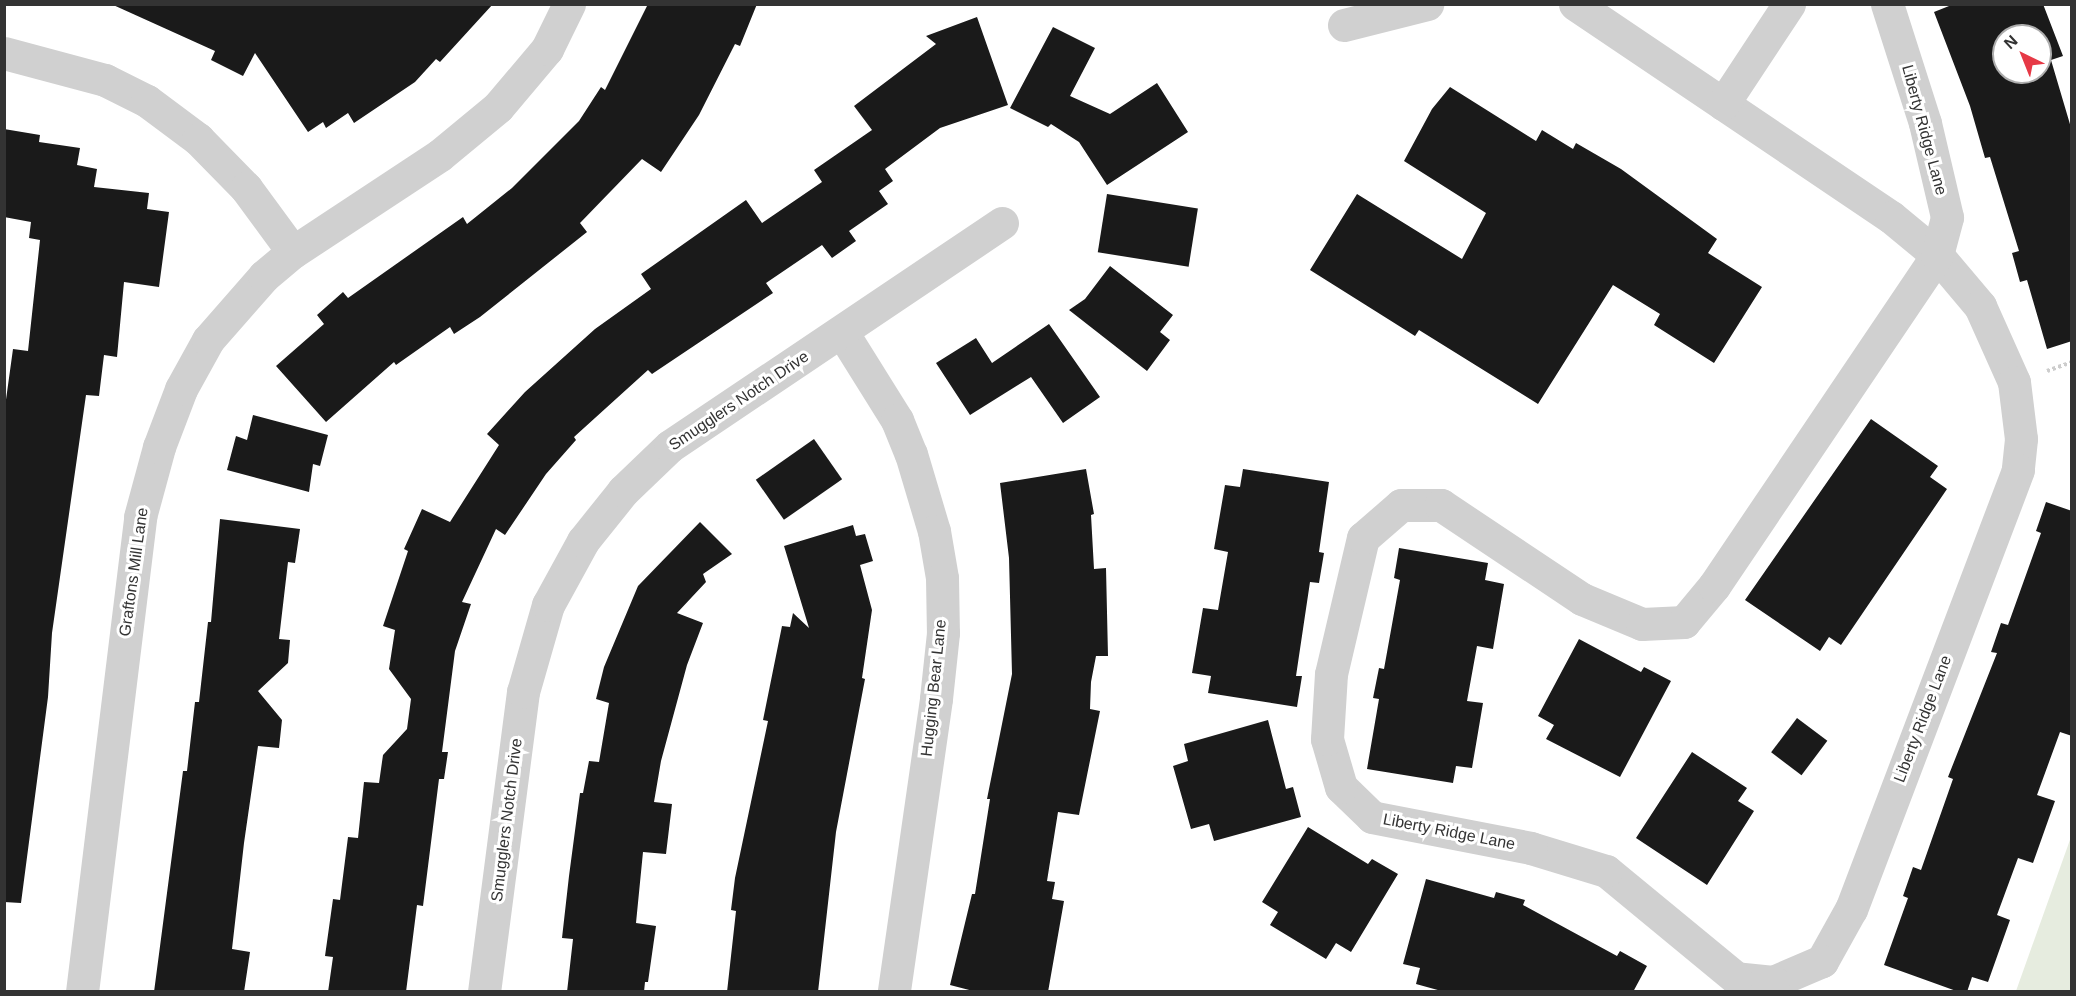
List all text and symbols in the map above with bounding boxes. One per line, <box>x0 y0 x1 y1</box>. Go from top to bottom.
north arrow <box>1992 24 2052 84</box>
text: N <box>2001 32 2021 52</box>
street label: Liberty Ridge Lane <box>1897 63 1951 197</box>
street label: Smugglers Notch Drive <box>665 347 813 455</box>
street label: Graftons Mill Lane <box>115 506 153 638</box>
street label: Hugging Bear Lane <box>917 618 951 758</box>
street label: Liberty Ridge Lane <box>1890 653 1956 785</box>
street label: Smugglers Notch Drive <box>487 737 527 903</box>
street label: Liberty Ridge Lane <box>1381 810 1517 854</box>

